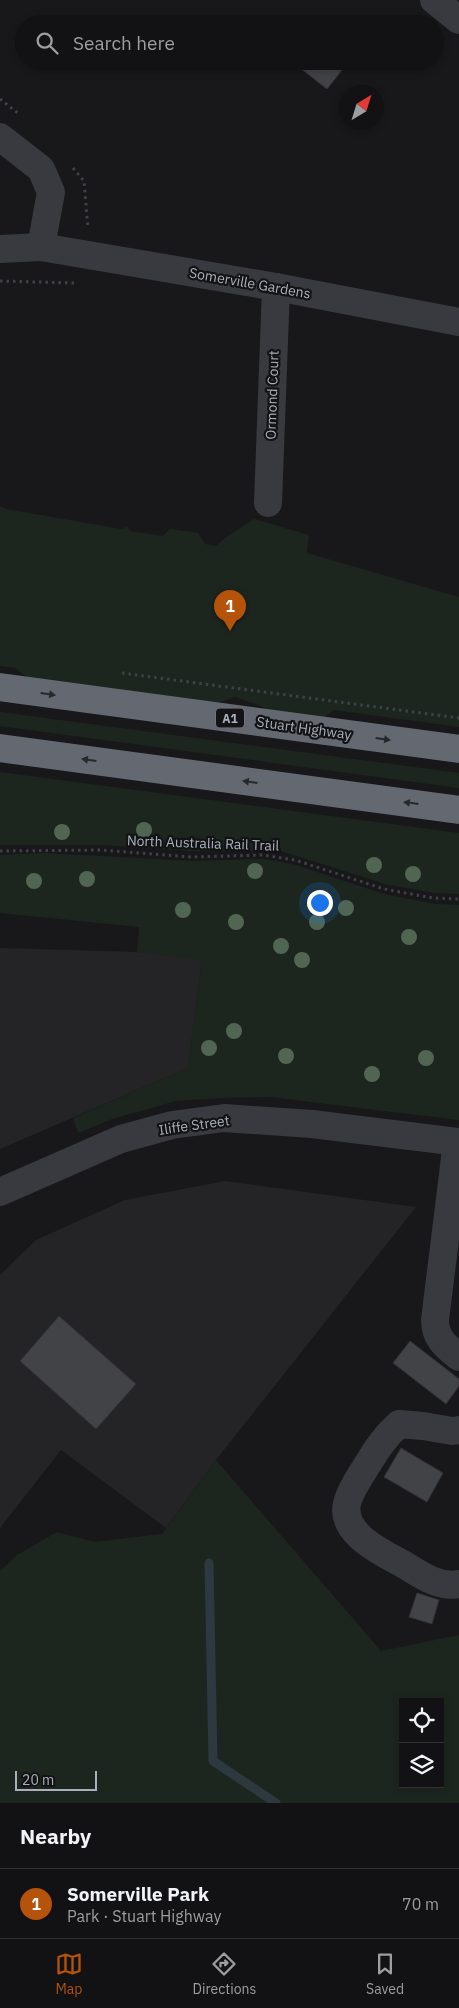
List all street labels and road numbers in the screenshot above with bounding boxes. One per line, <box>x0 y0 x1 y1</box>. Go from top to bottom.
street label: Somerville Gardens <box>188 263 312 303</box>
street label: Ormond Court <box>261 350 283 440</box>
road number: A1 <box>216 708 244 728</box>
street label: Stuart Highway <box>255 712 353 744</box>
street label: North Australia Rail Trail <box>126 831 280 855</box>
street label: Iliffe Street <box>157 1111 231 1139</box>

